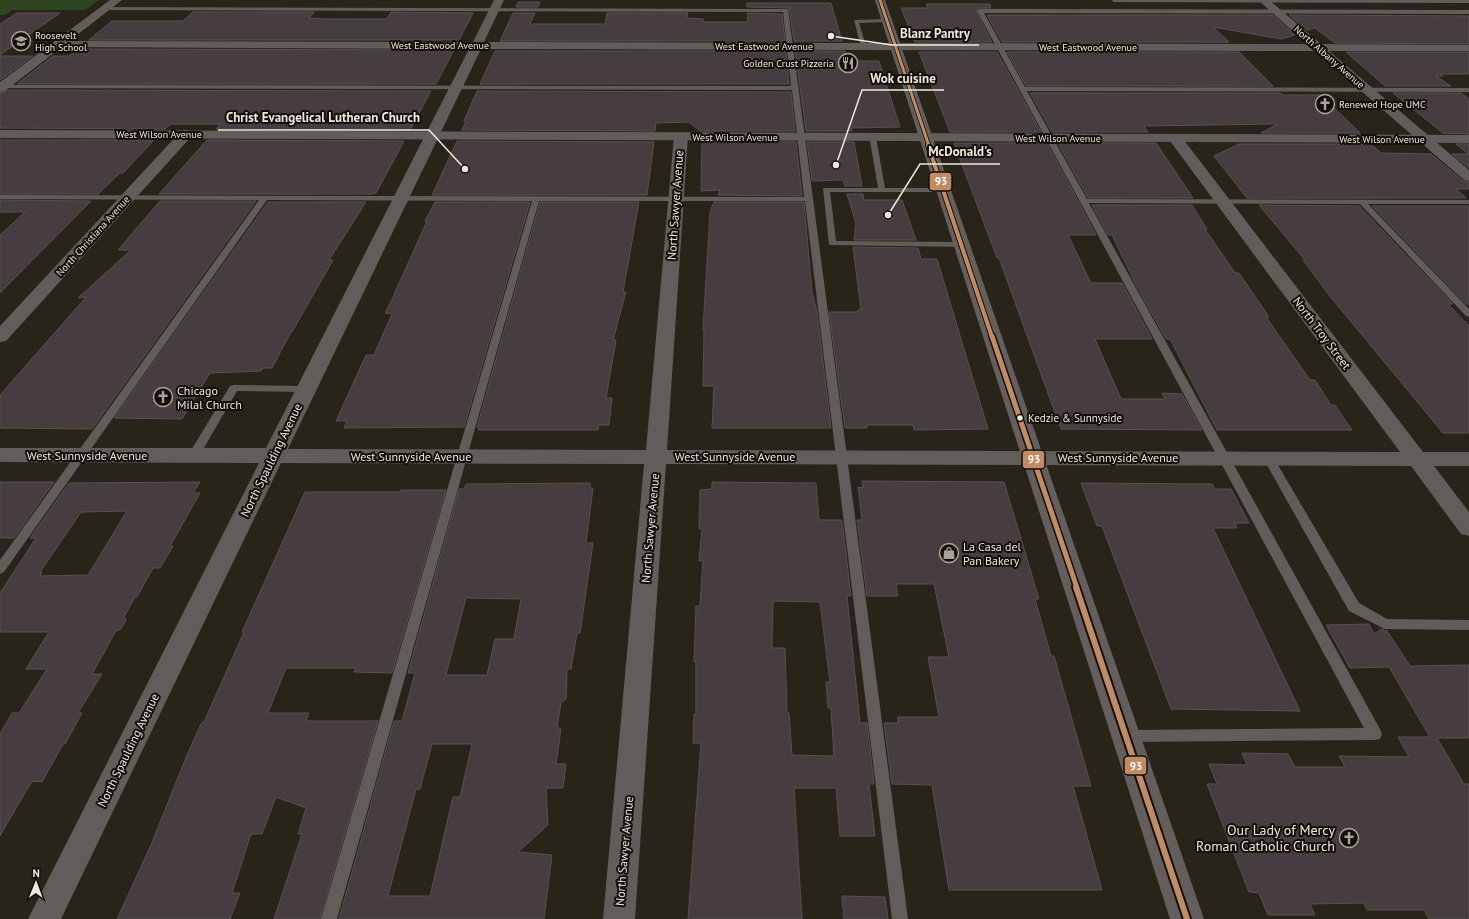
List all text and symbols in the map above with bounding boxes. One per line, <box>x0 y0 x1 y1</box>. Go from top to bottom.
callout: Blanz Pantry <box>892 20 979 45</box>
street label: North Albany Avenue <box>1291 23 1367 91</box>
text: Blanz Pantry <box>900 25 971 42</box>
place label: Roosevelt High School <box>35 29 87 54</box>
school or university icon: Roosevelt High School <box>10 30 32 52</box>
street label: West Eastwood Avenue <box>391 39 489 52</box>
street label: West Eastwood Avenue <box>715 40 813 53</box>
street label: West Eastwood Avenue <box>1039 41 1137 54</box>
restaurant icon: Golden Crust Pizzeria <box>837 52 859 74</box>
place label: Golden Crust Pizzeria <box>743 57 834 70</box>
callout: Wok cuisine <box>862 65 944 90</box>
text: Wok cuisine <box>870 70 936 87</box>
church icon: Renewed Hope UMC <box>1314 93 1336 115</box>
place label: Renewed Hope UMC <box>1339 98 1426 111</box>
callout: Christ Evangelical Lutheran Church <box>218 105 429 130</box>
text: Christ Evangelical Lutheran Church <box>226 109 420 126</box>
street label: West Wilson Avenue <box>116 128 202 141</box>
street label: West Wilson Avenue <box>692 131 778 144</box>
street label: West Wilson Avenue <box>1015 132 1101 145</box>
street label: West Wilson Avenue <box>1339 133 1425 146</box>
callout: McDonald's <box>920 139 1000 164</box>
text: McDonald's <box>928 143 992 160</box>
street label: North Sawyer Avenue <box>664 150 686 260</box>
line badge: 93 <box>929 172 952 191</box>
text: 93 <box>935 174 947 188</box>
street label: North Christiana Avenue <box>53 193 133 279</box>
street label: North Troy Street <box>1290 294 1354 372</box>
place label: Chicago Milal Church <box>177 383 242 412</box>
church icon: Chicago Milal Church <box>152 386 174 408</box>
street label: North Spaulding Avenue <box>237 401 305 519</box>
place label: Kedzie & Sunnyside <box>1028 411 1122 425</box>
marker: Kedzie & Sunnyside <box>1015 413 1025 423</box>
street label: West Sunnyside Avenue <box>27 448 147 463</box>
street label: West Sunnyside Avenue <box>351 449 471 464</box>
street label: West Sunnyside Avenue <box>675 449 795 464</box>
line badge: 93 <box>1022 450 1045 469</box>
street label: West Sunnyside Avenue <box>1058 450 1178 465</box>
text: 93 <box>1028 452 1040 466</box>
street label: North Sawyer Avenue <box>638 473 662 583</box>
place label: La Casa del Pan Bakery <box>963 539 1021 568</box>
shop icon: La Casa del Pan Bakery <box>938 542 960 564</box>
street label: North Spaulding Avenue <box>94 691 162 809</box>
line badge: 93 <box>1124 756 1147 775</box>
text: 93 <box>1130 759 1142 773</box>
street label: North Sawyer Avenue <box>612 796 636 906</box>
place label: Our Lady of Mercy Roman Catholic Church <box>1196 821 1335 855</box>
church icon: Our Lady of Mercy Roman Catholic Church <box>1338 827 1360 849</box>
north arrow <box>16 863 56 903</box>
text: N <box>32 866 40 880</box>

